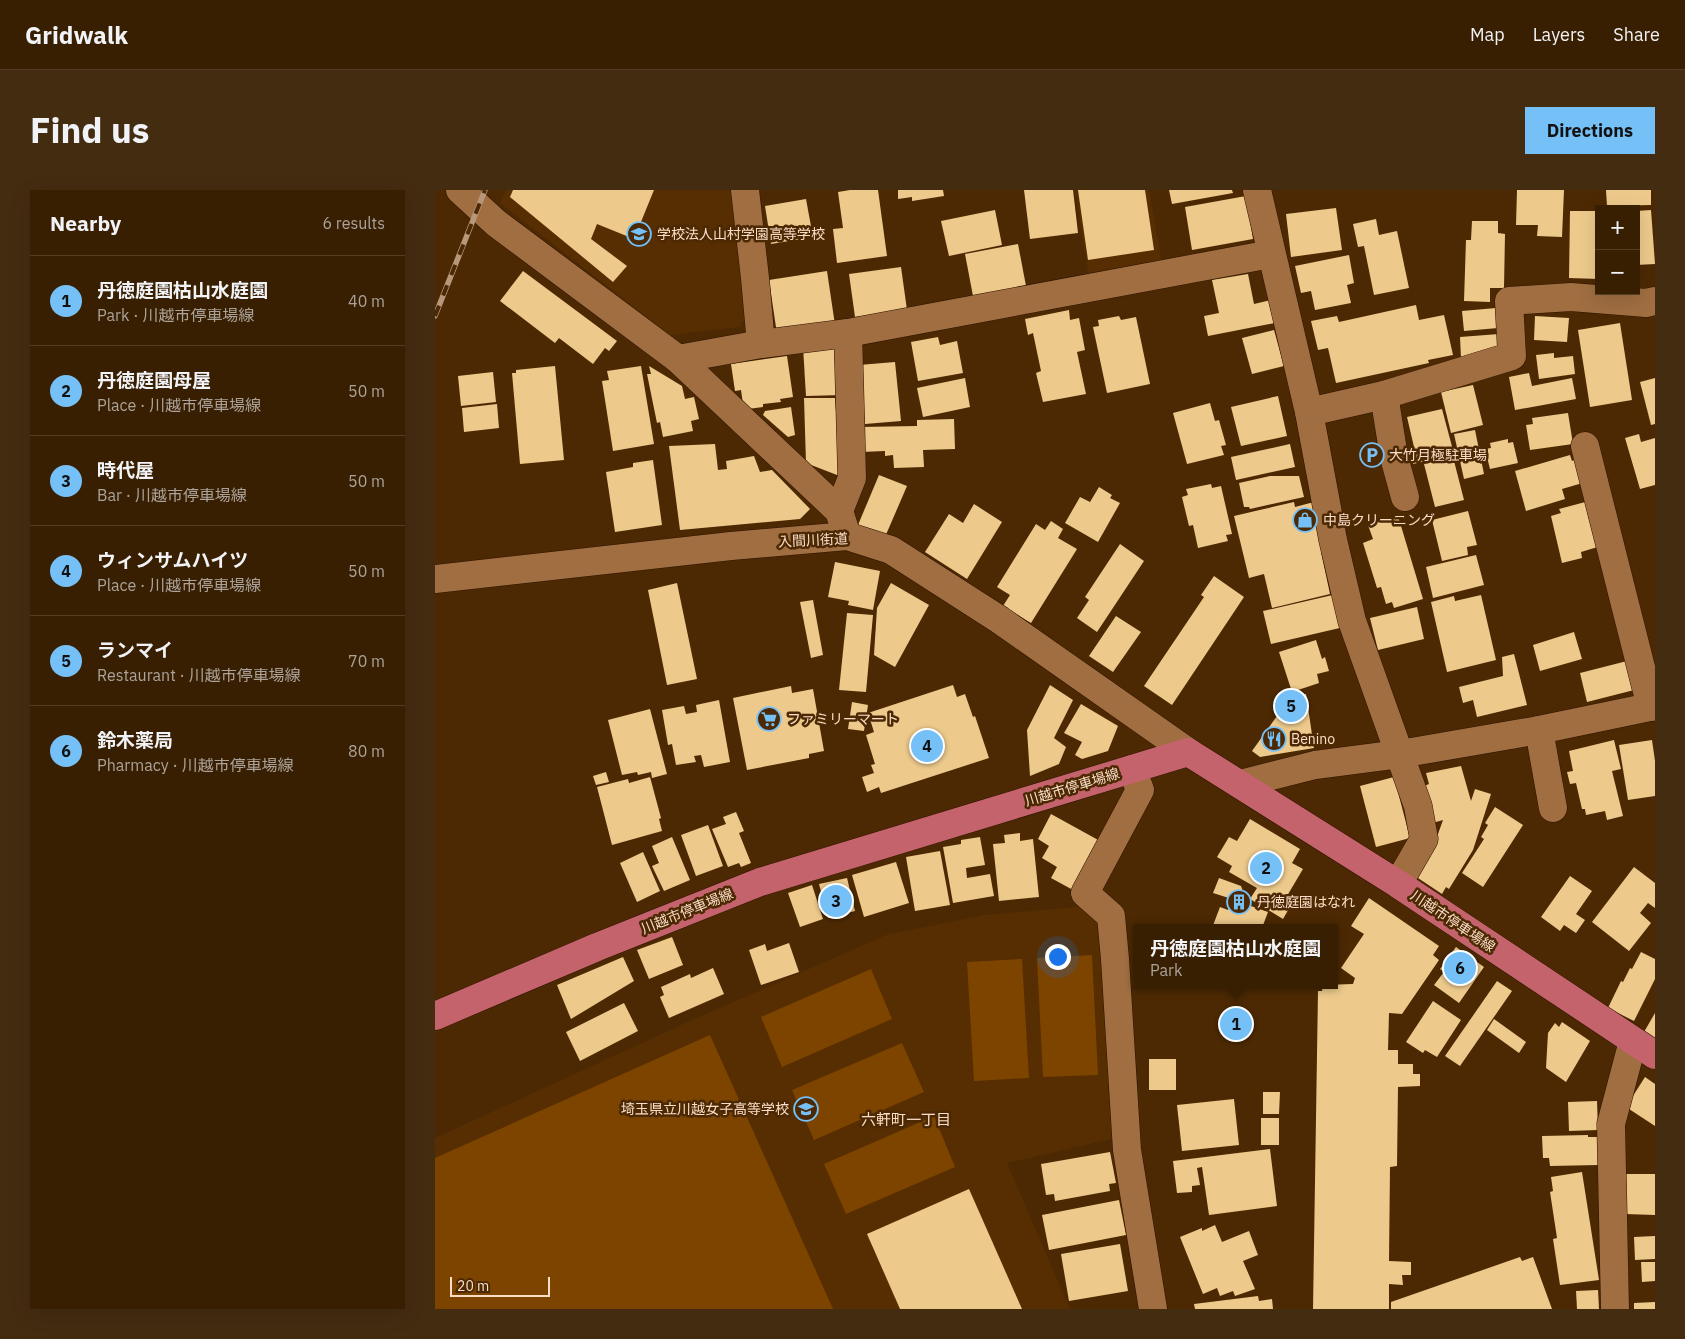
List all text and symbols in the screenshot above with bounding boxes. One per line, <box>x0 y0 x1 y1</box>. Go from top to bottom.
text: Gridwalk <box>25 19 128 51</box>
text: Map <box>1470 23 1505 46</box>
text: Layers <box>1533 23 1585 46</box>
text: Share <box>1613 23 1660 46</box>
text: Find us <box>30 107 149 153</box>
button: Directions <box>1525 107 1655 154</box>
map controls <box>1595 205 1640 295</box>
button: + <box>1595 205 1640 250</box>
text: Nearby <box>50 209 121 237</box>
text: 6 results <box>322 213 385 233</box>
school or university icon: 学校法人山村学園高等学校 <box>626 221 652 247</box>
place label: 学校法人山村学園高等学校 <box>657 225 825 243</box>
button: − <box>1595 250 1640 295</box>
text: 丹徳庭園枯山水庭園 <box>97 278 268 302</box>
text: 1 <box>61 291 71 311</box>
text: 40 m <box>348 291 385 311</box>
text: Park · 川越市停車場線 <box>97 305 254 325</box>
text: 丹徳庭園母屋 <box>97 368 211 392</box>
text: 2 <box>61 381 71 401</box>
text: 50 m <box>348 381 385 401</box>
text: Place · 川越市停車場線 <box>97 395 261 415</box>
parking icon: 大竹月極駐車場 <box>1359 442 1385 468</box>
place label: 大竹月極駐車場 <box>1389 446 1487 464</box>
text: 時代屋 <box>97 458 154 482</box>
text: 3 <box>61 471 71 491</box>
text: 50 m <box>348 471 385 491</box>
text: Bar · 川越市停車場線 <box>97 485 247 505</box>
shop icon: 中島クリーニング <box>1292 507 1318 533</box>
place label: 中島クリーニング <box>1323 511 1435 529</box>
street label: 入間川街道 <box>778 529 848 551</box>
text: ウィンサムハイツ <box>97 548 248 572</box>
text: 4 <box>61 561 71 581</box>
text: 50 m <box>348 561 385 581</box>
text: Place · 川越市停車場線 <box>97 575 261 595</box>
text: ランマイ <box>97 638 173 662</box>
text: 5 <box>61 651 71 671</box>
text: 70 m <box>348 651 385 671</box>
text: Restaurant · 川越市停車場線 <box>97 665 301 685</box>
pin: 5 <box>1275 687 1307 725</box>
supermarket icon: ファミリーマート <box>756 706 782 732</box>
place label: ファミリーマート <box>787 710 899 728</box>
restaurant icon: Benino <box>1261 726 1287 752</box>
pin: 4 <box>911 727 943 765</box>
text: 鈴木薬局 <box>97 728 173 752</box>
place label: Benino <box>1291 730 1335 748</box>
text: 6 <box>61 741 71 761</box>
text: 80 m <box>348 741 385 761</box>
text: Pharmacy · 川越市停車場線 <box>97 755 294 775</box>
street label: 川越市停車場線 <box>1023 764 1121 810</box>
pin: 2 <box>1250 849 1282 887</box>
pin: 3 <box>820 882 852 920</box>
street label: 川越市停車場線 <box>638 884 736 938</box>
street label: 川越市停車場線 <box>1407 886 1499 956</box>
building icon: 丹徳庭園はなれ <box>1226 889 1252 915</box>
place label: 丹徳庭園はなれ <box>1257 893 1355 911</box>
popup <box>1133 924 1338 989</box>
text: 丹徳庭園枯山水庭園 <box>1150 936 1321 960</box>
your location <box>1045 944 1071 970</box>
pin: 6 <box>1444 949 1476 987</box>
text: Park <box>1150 960 1182 980</box>
pin: 1 <box>1220 1005 1252 1043</box>
school or university icon: 埼玉県立川越女子高等学校 <box>793 1096 819 1122</box>
place label: 埼玉県立川越女子高等学校 <box>621 1100 789 1118</box>
district label: 六軒町一丁目 <box>861 1110 951 1129</box>
scale bar <box>450 1274 550 1297</box>
text: 20 m <box>457 1277 489 1295</box>

